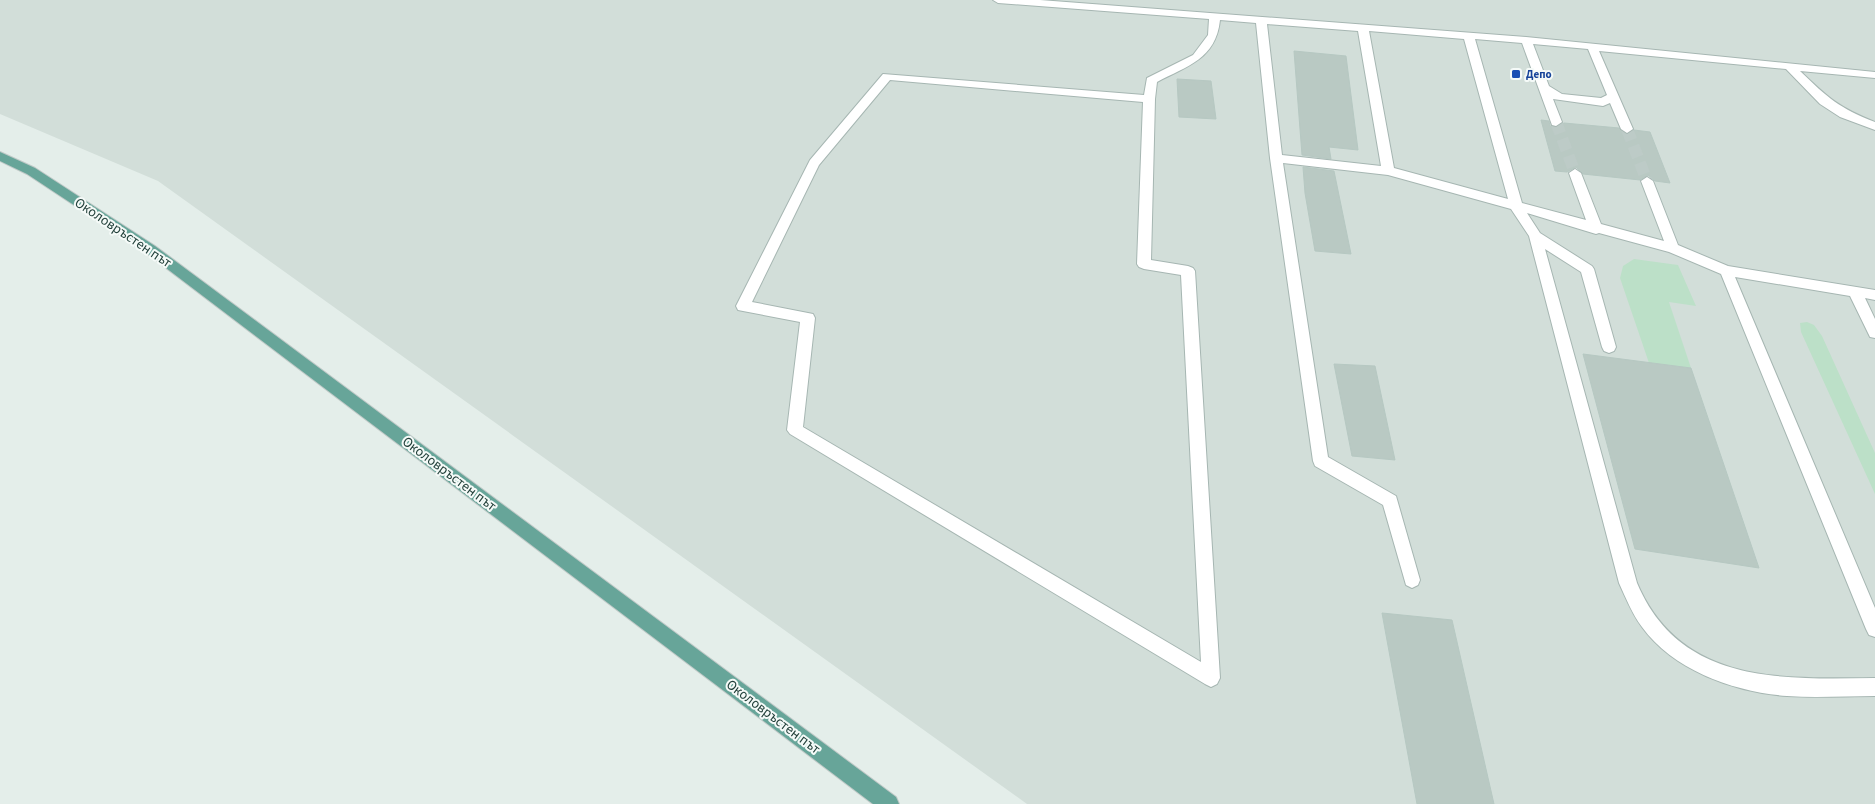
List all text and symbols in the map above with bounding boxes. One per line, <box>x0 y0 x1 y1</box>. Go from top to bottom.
place label: Депо <box>1526 67 1552 82</box>
marker: Депо <box>1510 68 1522 80</box>
street label: Околовръстен път <box>70 193 176 273</box>
street label: Околовръстен път <box>398 432 501 516</box>
street label: Околовръстен път <box>722 675 825 759</box>

